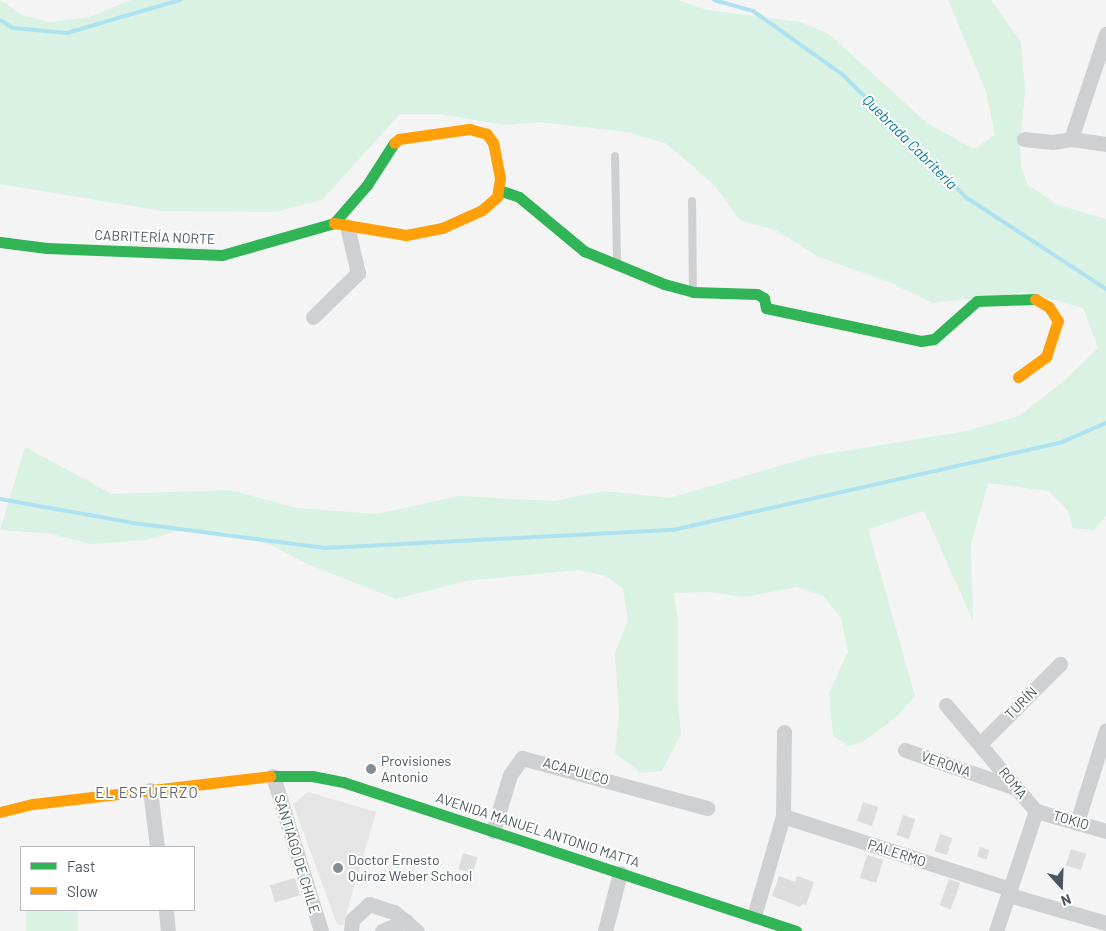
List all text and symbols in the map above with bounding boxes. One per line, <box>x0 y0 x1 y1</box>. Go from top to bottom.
water label: Quebrada Cabritería <box>859 91 961 193</box>
street label: CABRITERÍA NORTE <box>94 226 216 248</box>
street label: TURÍN <box>1001 683 1041 723</box>
street label: VERONA <box>919 748 973 780</box>
place label: Provisiones Antonio <box>381 753 451 786</box>
street label: ACAPULCO <box>541 754 611 788</box>
marker: Provisiones Antonio <box>365 763 377 775</box>
street label: ROMA <box>995 764 1031 802</box>
district label: EL ESFUERZO <box>94 784 200 802</box>
street label: AVENIDA MANUEL ANTONIO MATTA <box>434 789 642 871</box>
street label: SANTIAGO DE CHILE <box>271 792 323 916</box>
street label: TOKIO <box>1051 807 1091 833</box>
street label: PALERMO <box>866 836 928 870</box>
legend <box>20 846 195 911</box>
place label: Doctor Ernesto Quiroz Weber School <box>348 852 472 884</box>
text: Fast <box>67 857 95 875</box>
north arrow <box>1036 861 1086 911</box>
marker: Doctor Ernesto Quiroz Weber School <box>332 862 344 874</box>
text: Slow <box>67 882 98 900</box>
text: N <box>1059 891 1074 910</box>

